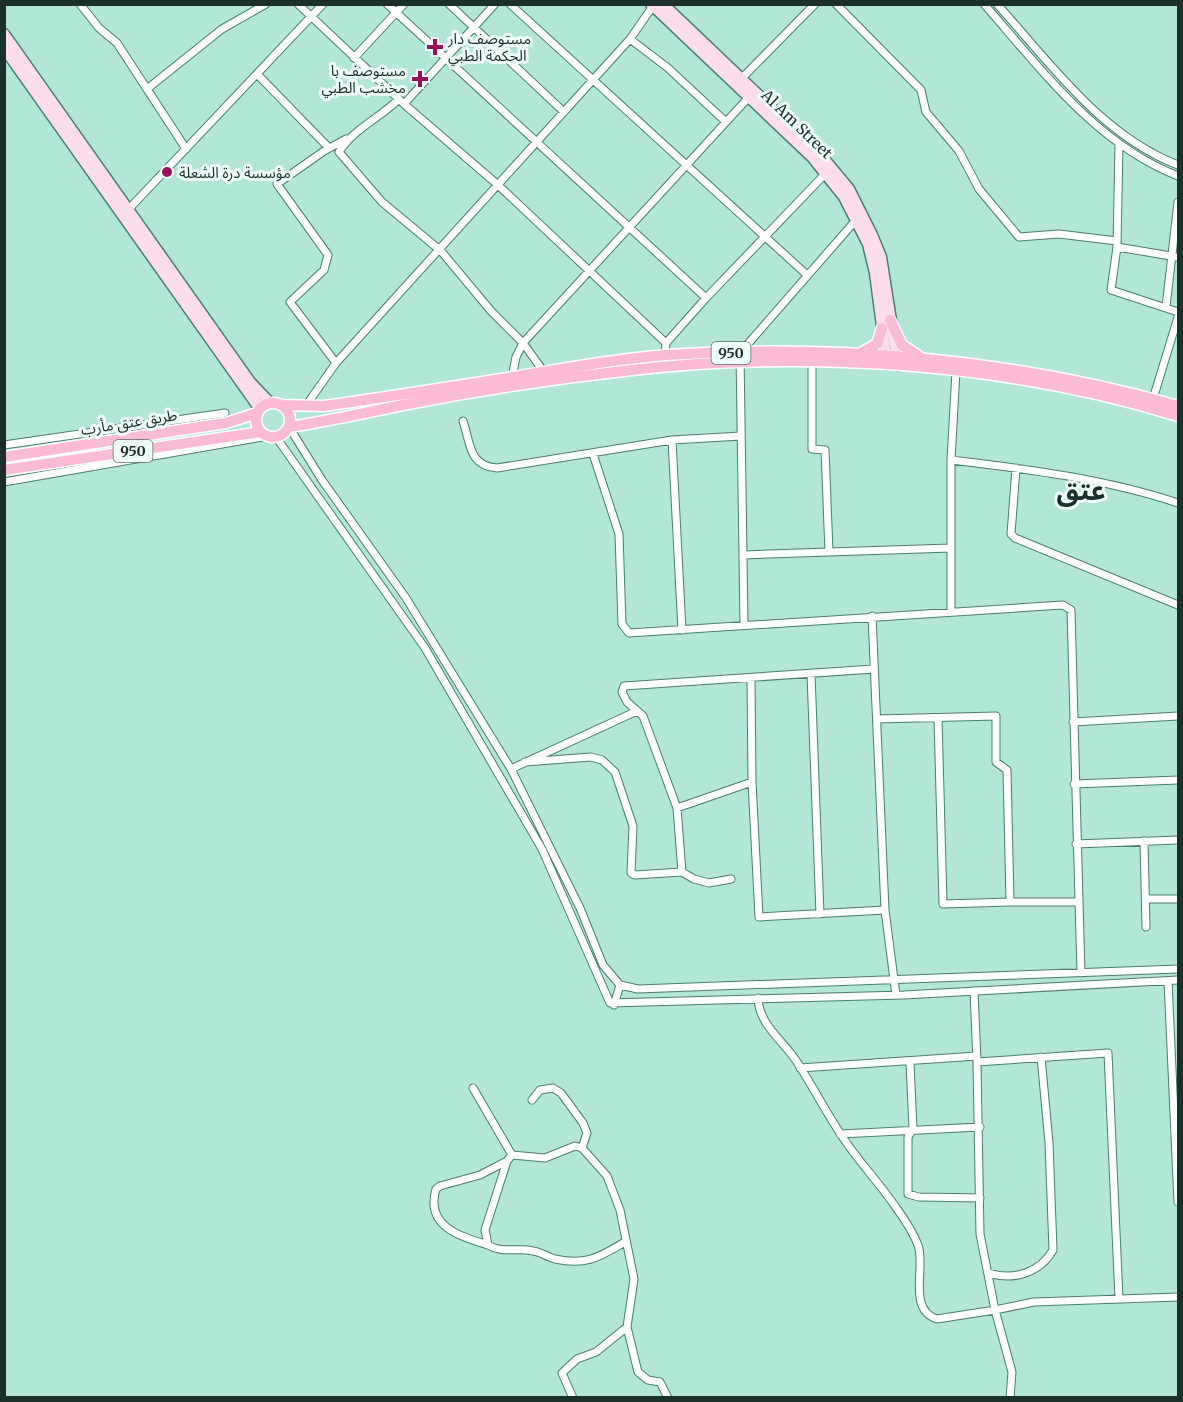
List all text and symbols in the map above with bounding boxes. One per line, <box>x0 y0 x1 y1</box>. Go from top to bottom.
place label: مستوصف دار الحكمة الطبي <box>447 29 531 67</box>
marker: مستوصف دار الحكمة الطبي <box>426 38 444 56</box>
place label: مستوصف با مخشب الطبي <box>322 61 406 99</box>
marker: مستوصف با مخشب الطبي <box>411 70 429 88</box>
street label: Al Am Street <box>757 85 836 163</box>
place label: مؤسسة درة الشعلة <box>179 163 291 182</box>
marker: مؤسسة درة الشعلة <box>160 165 174 179</box>
road number: 950 <box>712 342 750 364</box>
street label: طريق عتق مأرب <box>79 405 179 440</box>
road number: 950 <box>114 440 152 462</box>
district label: عتق <box>1056 473 1106 507</box>

